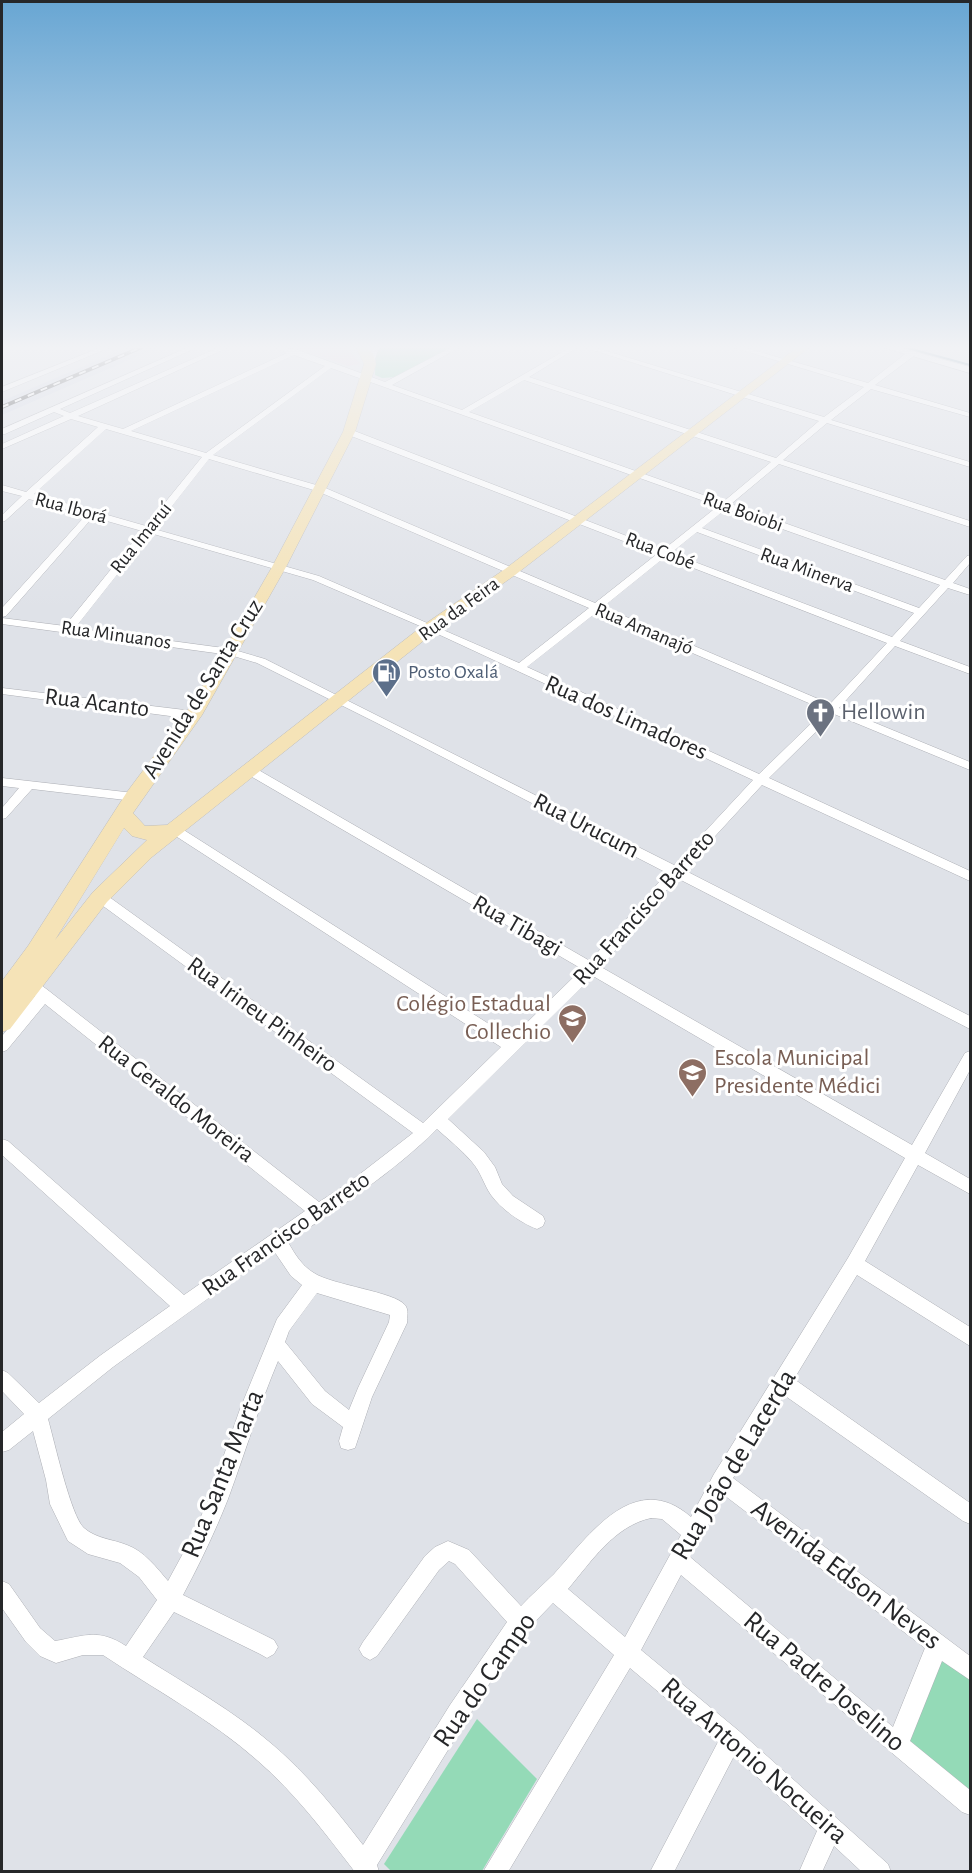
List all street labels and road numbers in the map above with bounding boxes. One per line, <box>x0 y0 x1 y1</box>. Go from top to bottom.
street label: Rua Boiobi <box>700 488 786 536</box>
street label: Rua Iborá <box>33 489 109 527</box>
street label: Rua Imaruí <box>106 498 176 577</box>
street label: Rua Cobé <box>622 529 698 573</box>
street label: Rua Minerva <box>758 544 856 596</box>
street label: Rua da Feira <box>415 573 503 645</box>
street label: Avenida de Santa Cruz <box>138 595 268 783</box>
street label: Rua Amanajó <box>592 599 696 659</box>
street label: Rua Minuanos <box>60 617 172 653</box>
street label: Rua dos Limadores <box>541 671 711 765</box>
street label: Rua Acanto <box>43 685 151 721</box>
street label: Rua Urucum <box>529 789 643 863</box>
street label: Rua Francisco Barreto <box>569 826 719 990</box>
street label: Rua Tibagi <box>468 891 566 961</box>
street label: Rua Irineu Pinheiro <box>183 953 341 1077</box>
street label: Rua Geraldo Moreira <box>93 1031 259 1167</box>
street label: Rua Francisco Barreto <box>198 1167 374 1301</box>
street label: Rua João de Lacerda <box>666 1365 802 1565</box>
street label: Rua Santa Marta <box>177 1386 269 1562</box>
street label: Avenida Edson Neves <box>746 1495 946 1655</box>
street label: Rua Padre Joselino <box>738 1606 910 1758</box>
street label: Rua do Campo <box>428 1608 542 1752</box>
street label: Rua Antonio Nocueira <box>655 1673 853 1850</box>

